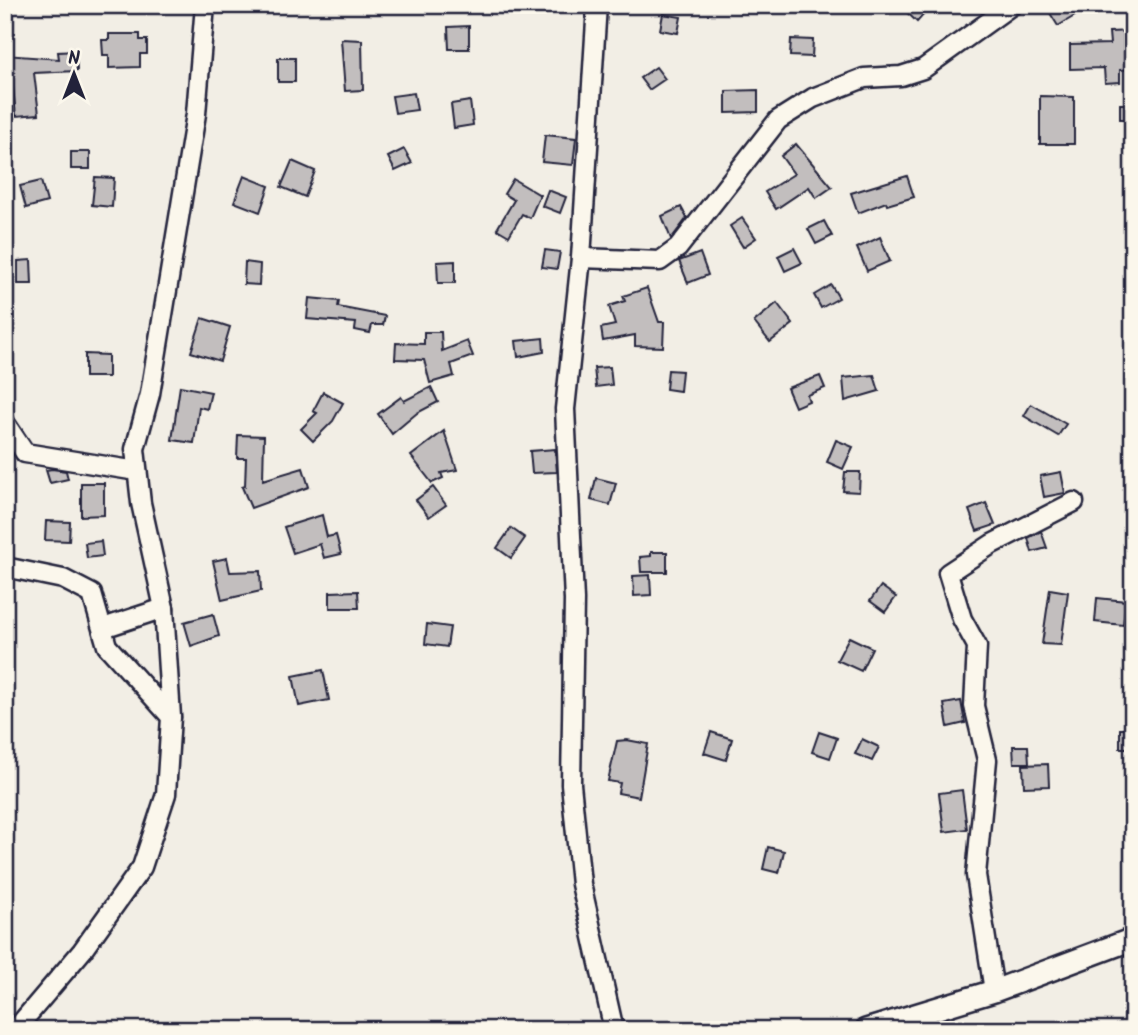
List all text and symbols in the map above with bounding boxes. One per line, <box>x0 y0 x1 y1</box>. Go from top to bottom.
north arrow <box>38 38 108 108</box>
text: N <box>68 44 80 74</box>

